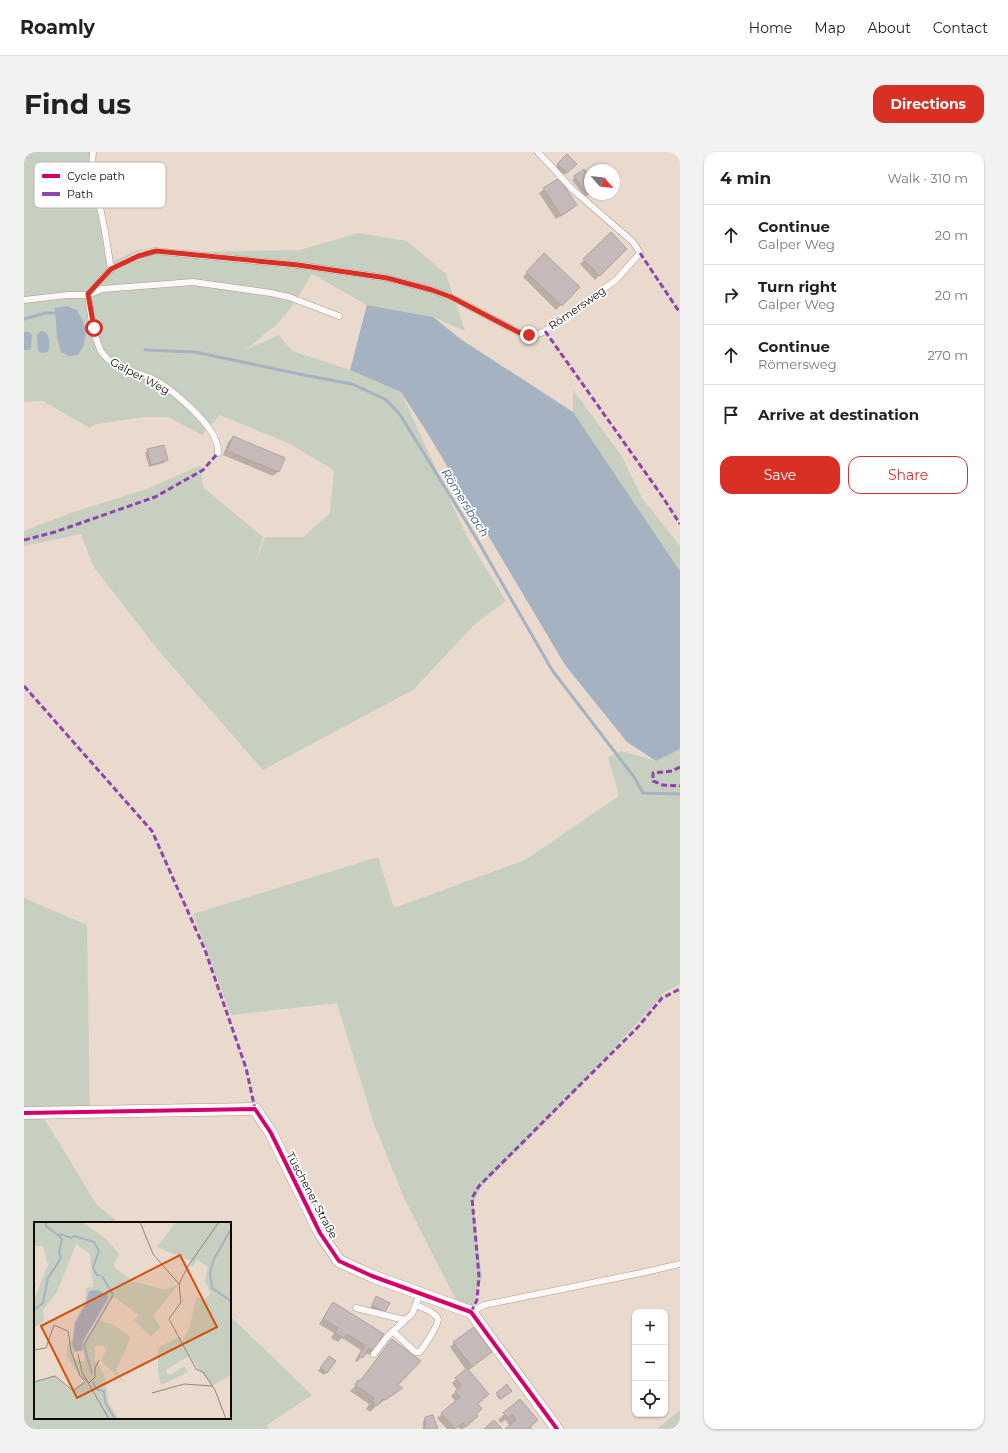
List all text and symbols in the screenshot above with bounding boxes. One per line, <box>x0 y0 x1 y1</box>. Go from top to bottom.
text: Roamly <box>20 16 95 39</box>
text: Home <box>749 19 792 37</box>
text: Map <box>814 19 845 37</box>
text: About <box>867 19 911 37</box>
text: Contact <box>933 19 988 37</box>
button: Directions <box>873 85 984 123</box>
text: Find us <box>24 87 131 121</box>
legend <box>34 162 166 208</box>
north arrow <box>584 164 620 200</box>
text: 4 min <box>720 168 771 188</box>
text: Cycle path <box>67 169 125 183</box>
text: Walk · 310 m <box>887 170 968 186</box>
text: Path <box>67 187 93 201</box>
text: Continue <box>758 217 830 236</box>
icon: ahead <box>720 224 742 246</box>
text: 20 m <box>935 227 968 243</box>
text: Galper Weg <box>758 236 835 252</box>
text: Turn right <box>758 277 837 296</box>
street label: Römersweg <box>546 283 608 333</box>
icon: right <box>720 284 742 306</box>
text: 20 m <box>935 287 968 303</box>
text: Galper Weg <box>758 296 835 312</box>
route start <box>85 319 103 337</box>
route end <box>520 326 538 344</box>
text: Continue <box>758 337 830 356</box>
icon: ahead <box>720 344 742 366</box>
text: 270 m <box>927 347 968 363</box>
street label: Galper Weg <box>108 355 172 397</box>
text: Römersweg <box>758 356 837 372</box>
icon: arrive <box>720 404 742 426</box>
text: Arrive at destination <box>758 405 919 424</box>
button: Save <box>720 456 840 494</box>
button: Share <box>848 456 968 494</box>
water label: Römersbach <box>438 466 492 540</box>
street label: Tüschener Straße <box>283 1149 341 1241</box>
inset map <box>34 1222 231 1419</box>
map controls <box>632 1309 668 1417</box>
button: + <box>632 1309 668 1345</box>
button: − <box>632 1345 668 1381</box>
button: locate <box>632 1381 668 1417</box>

